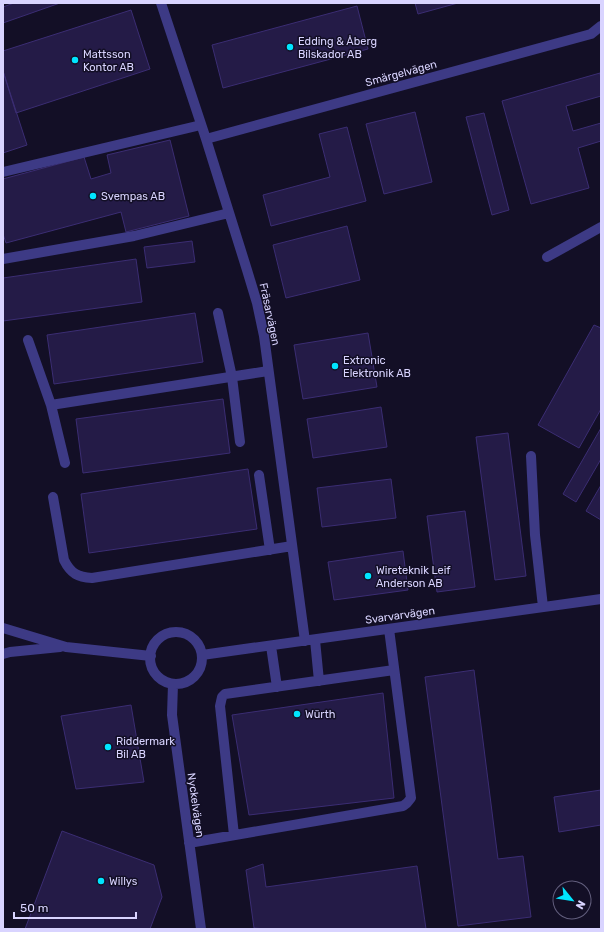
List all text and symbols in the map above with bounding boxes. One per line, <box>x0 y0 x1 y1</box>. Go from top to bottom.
place label: Edding & Åberg Bilskador AB <box>298 35 377 61</box>
marker: Edding & Åberg Bilskador AB <box>285 42 295 52</box>
place label: Mattsson Kontor AB <box>83 48 134 74</box>
marker: Mattsson Kontor AB <box>70 55 80 65</box>
street label: Smärgelvägen <box>364 58 438 89</box>
place label: Svempas AB <box>101 190 165 203</box>
marker: Svempas AB <box>88 191 98 201</box>
street label: Fräsarvägen <box>257 282 282 347</box>
place label: Extronic Elektronik AB <box>343 354 411 380</box>
marker: Extronic Elektronik AB <box>330 361 340 371</box>
place label: Wireteknik Leif Anderson AB <box>376 564 451 590</box>
marker: Wireteknik Leif Anderson AB <box>363 571 373 581</box>
street label: Svarvarvägen <box>364 604 436 627</box>
place label: Würth <box>305 708 336 721</box>
marker: Würth <box>292 709 302 719</box>
place label: Riddermark Bil AB <box>116 735 175 761</box>
marker: Riddermark Bil AB <box>103 742 113 752</box>
street label: Nyckelvägen <box>185 772 206 838</box>
place label: Willys <box>109 875 138 888</box>
marker: Willys <box>96 876 106 886</box>
north arrow <box>552 880 592 920</box>
scale bar <box>14 894 136 920</box>
text: N <box>573 898 588 911</box>
text: 50 m <box>20 901 48 915</box>

